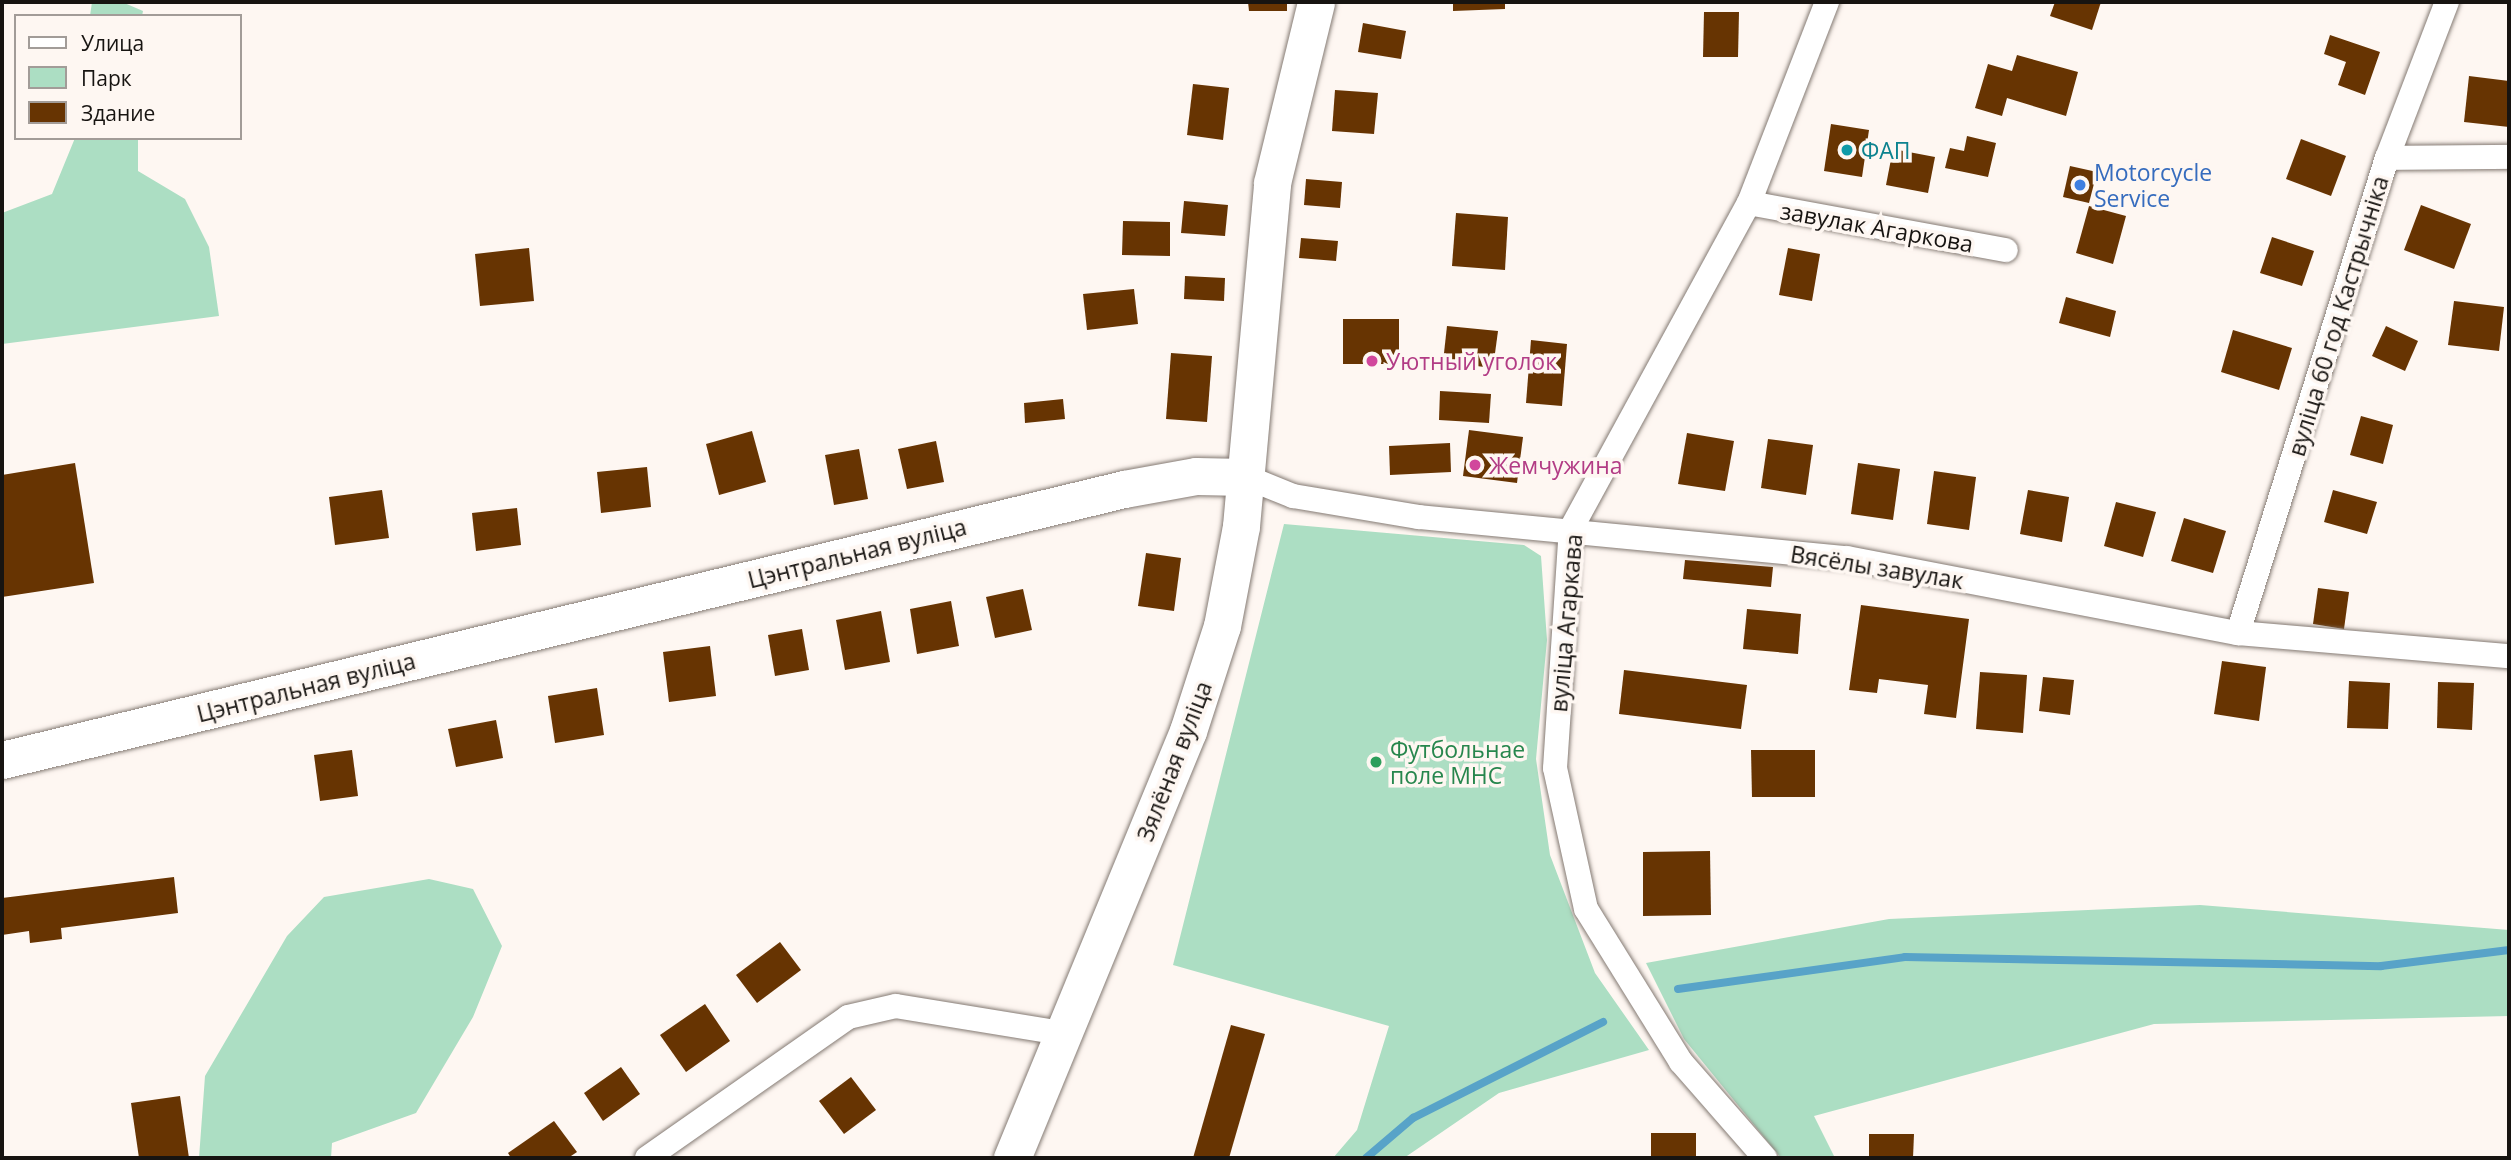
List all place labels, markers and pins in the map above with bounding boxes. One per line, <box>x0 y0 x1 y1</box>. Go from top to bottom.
place label: ФАП <box>1861 136 1911 164</box>
marker: ФАП <box>1839 142 1855 158</box>
place label: Motorcycle Service <box>2094 158 2212 212</box>
marker: Motorcycle Service <box>2072 177 2088 193</box>
place label: Уютный уголок <box>1386 347 1557 375</box>
marker: Уютный уголок <box>1364 353 1380 369</box>
place label: Жемчужина <box>1489 451 1622 479</box>
marker: Жемчужина <box>1467 457 1483 473</box>
place label: Футбольнае поле МНС <box>1390 735 1525 789</box>
marker: Футбольнае поле МНС <box>1368 754 1384 770</box>

